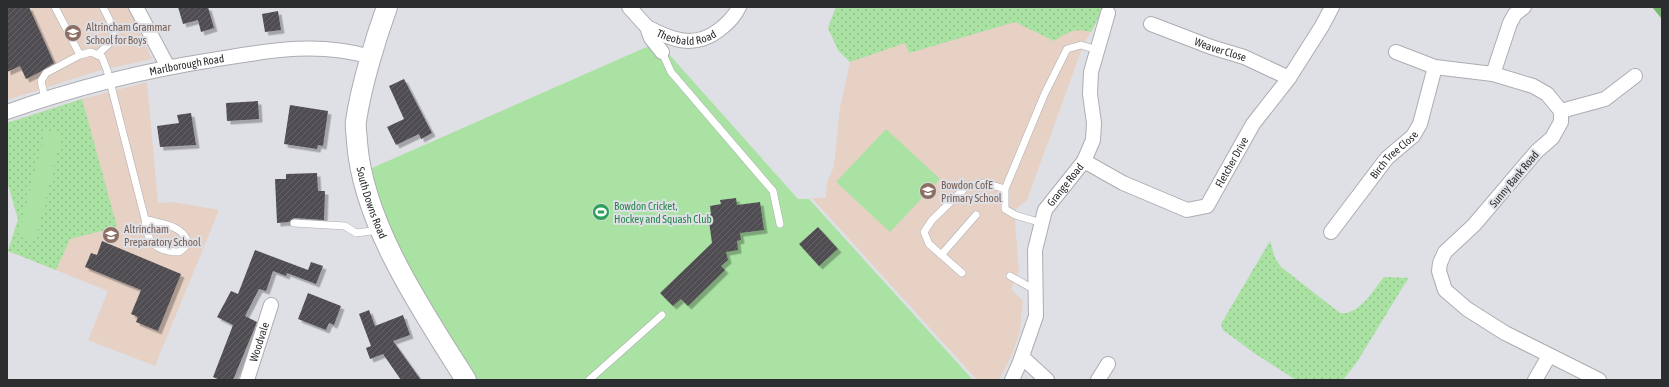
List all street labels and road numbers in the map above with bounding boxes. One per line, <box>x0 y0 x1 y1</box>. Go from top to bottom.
street label: Theobald Road <box>655 27 718 47</box>
street label: Weaver Close <box>1193 35 1248 63</box>
street label: Marlborough Road <box>148 52 225 77</box>
street label: Birch Tree Close <box>1368 129 1420 181</box>
street label: Fletcher Drive <box>1213 135 1251 189</box>
street label: Sunny Bank Road <box>1487 148 1541 210</box>
street label: Grange Road <box>1044 161 1086 209</box>
street label: South Downs Road <box>355 166 389 240</box>
street label: Woodvale <box>247 321 271 363</box>

